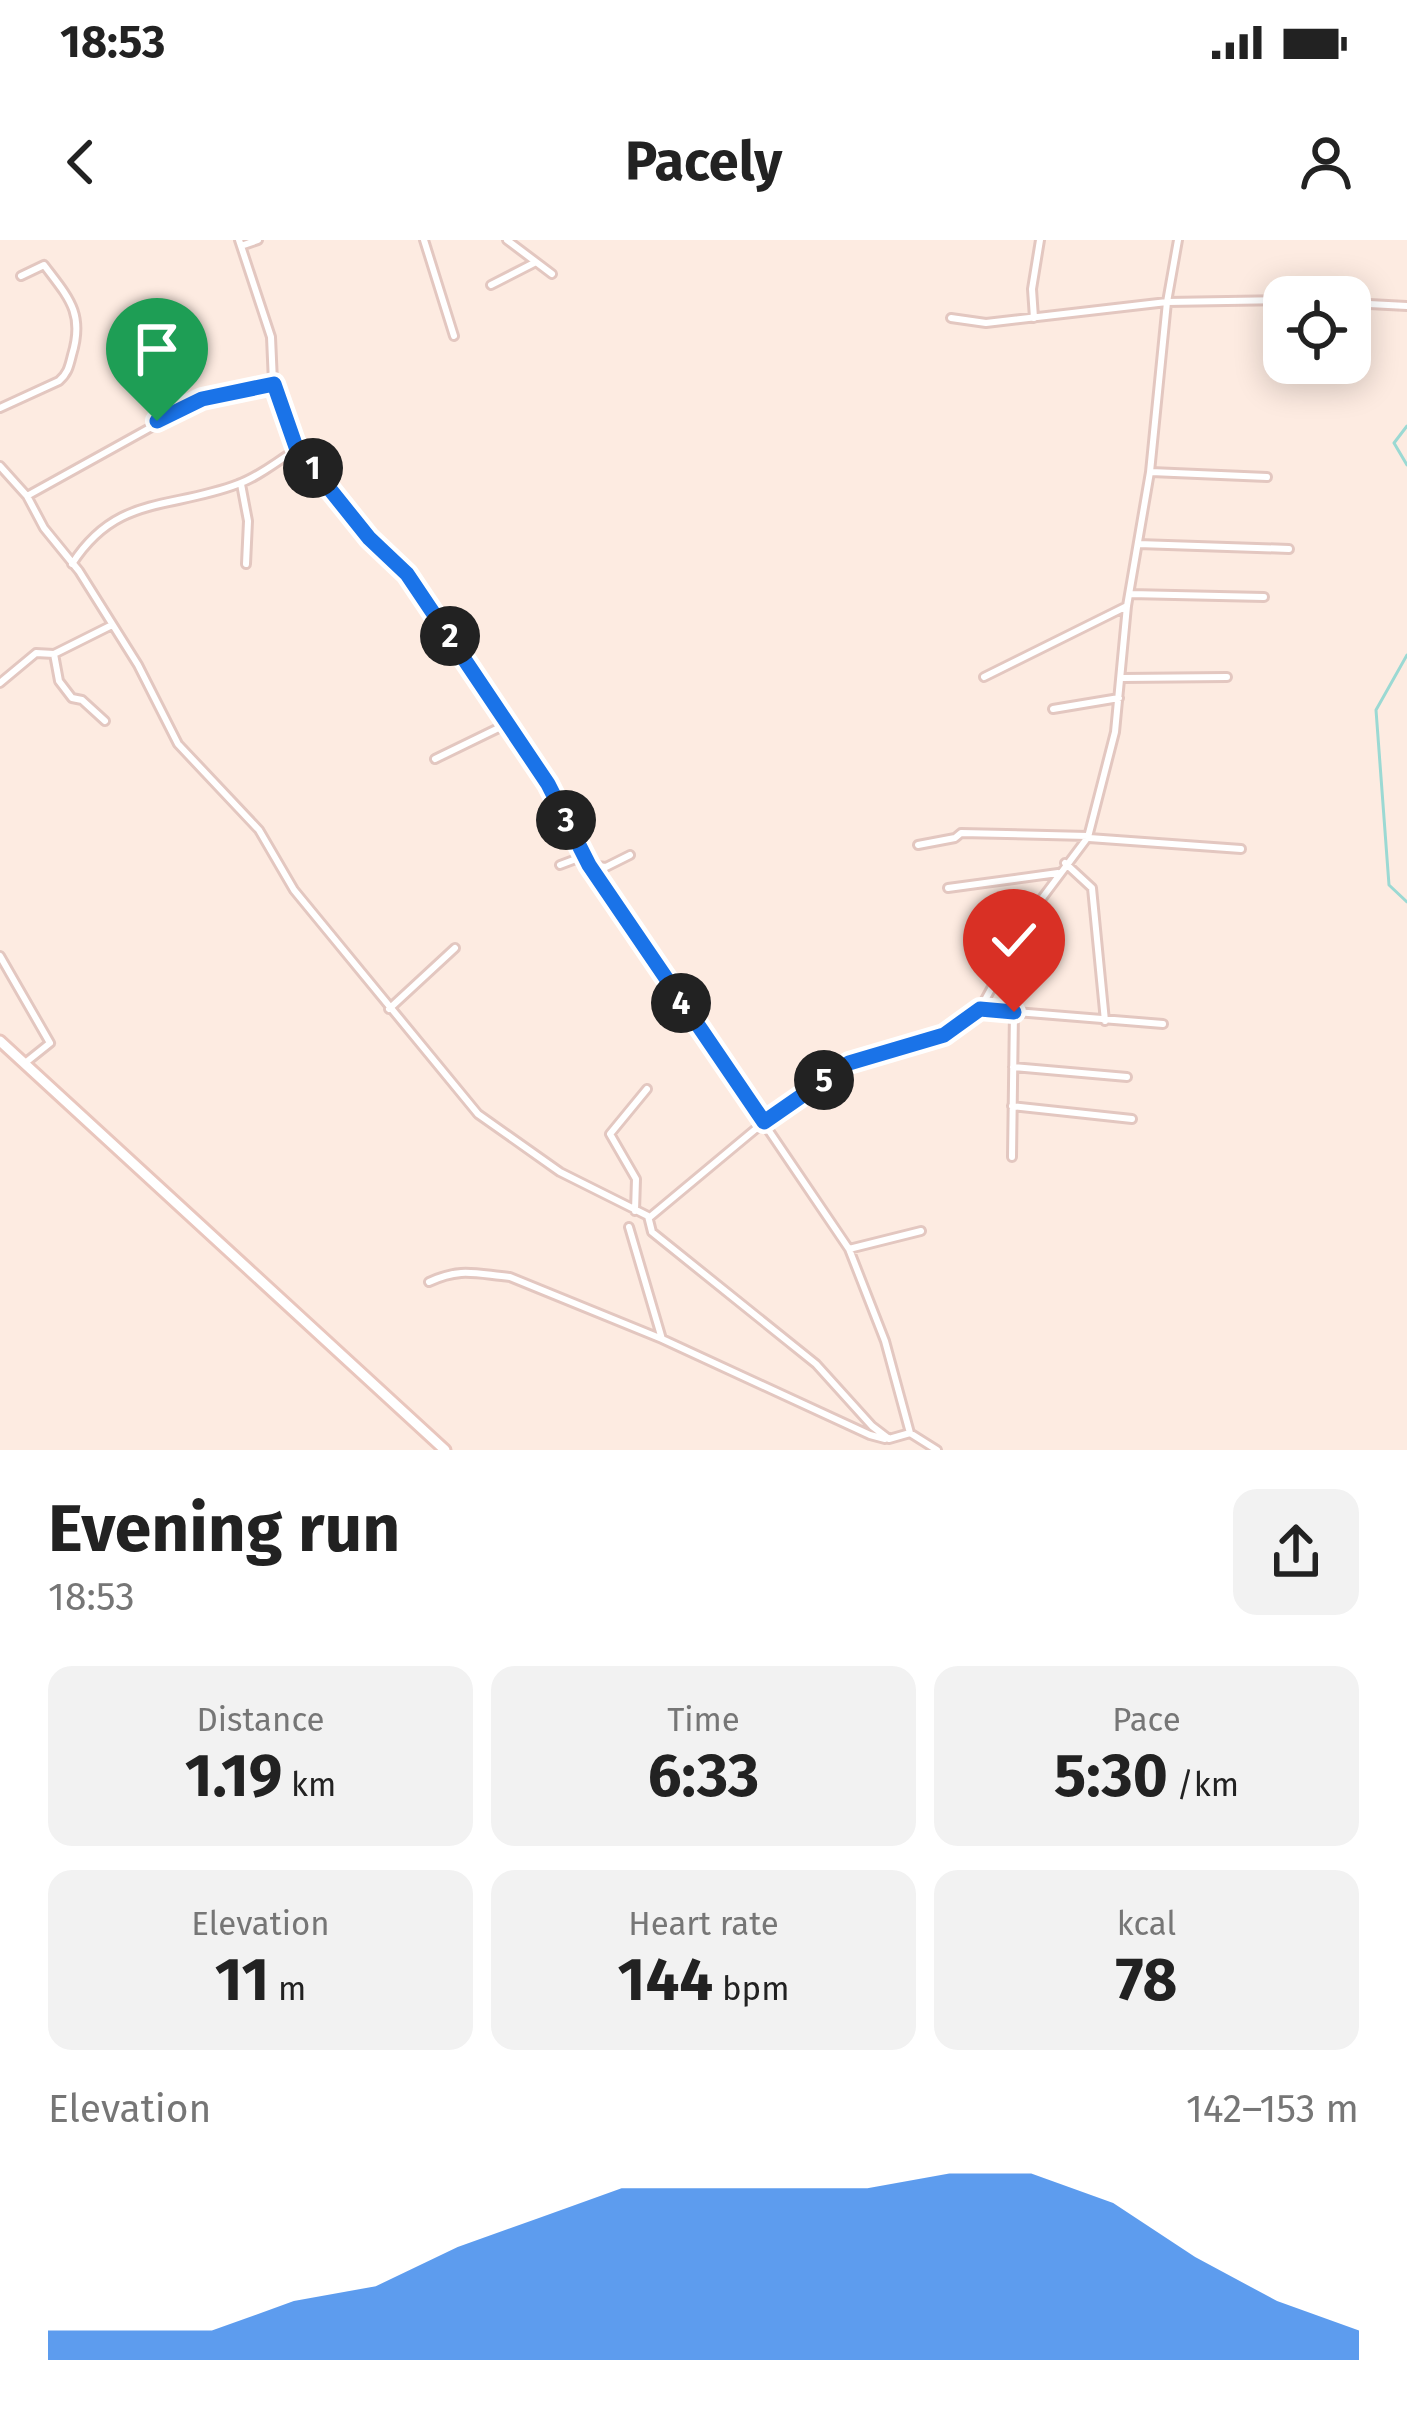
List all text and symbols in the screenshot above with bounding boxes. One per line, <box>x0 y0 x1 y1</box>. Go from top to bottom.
text: 18:53 <box>60 15 165 69</box>
icon: back <box>48 129 114 195</box>
icon: person <box>1293 129 1359 195</box>
text: Pacely <box>625 130 782 194</box>
map controls <box>1263 276 1371 384</box>
button: locate <box>1263 276 1371 384</box>
pin <box>106 298 208 421</box>
icon: arrive <box>124 316 190 382</box>
pin: 1 <box>283 438 343 498</box>
text: 1 <box>305 448 321 488</box>
pin: 2 <box>420 606 480 666</box>
text: 2 <box>441 616 459 656</box>
pin: 3 <box>536 790 596 850</box>
text: 3 <box>557 800 575 840</box>
pin <box>963 889 1065 1012</box>
icon: check <box>981 907 1047 973</box>
pin: 4 <box>651 973 711 1033</box>
text: 4 <box>672 983 690 1023</box>
pin: 5 <box>794 1050 854 1110</box>
text: 5 <box>815 1060 833 1100</box>
text: Evening run <box>48 1489 400 1568</box>
button: share <box>1233 1489 1359 1615</box>
text: 18:53 <box>48 1574 135 1620</box>
text: Distance <box>196 1700 325 1740</box>
text: Time <box>667 1700 740 1740</box>
text: Pace <box>1112 1700 1181 1740</box>
text: 1.19 <box>185 1740 282 1812</box>
text: 6:33 <box>648 1740 759 1812</box>
text: 5:30 <box>1054 1740 1168 1812</box>
text: km <box>282 1765 336 1805</box>
text: /km <box>1168 1765 1239 1805</box>
text: Elevation <box>191 1904 330 1944</box>
text: Heart rate <box>628 1904 779 1944</box>
text: kcal <box>1117 1904 1176 1944</box>
text: 11 <box>215 1944 269 2016</box>
text: 144 <box>618 1944 713 2016</box>
text: 78 <box>1116 1944 1177 2016</box>
text: m <box>269 1969 306 2009</box>
text: bpm <box>713 1969 789 2009</box>
text: Elevation <box>48 2086 211 2132</box>
text: 142–153 m <box>1186 2086 1359 2132</box>

